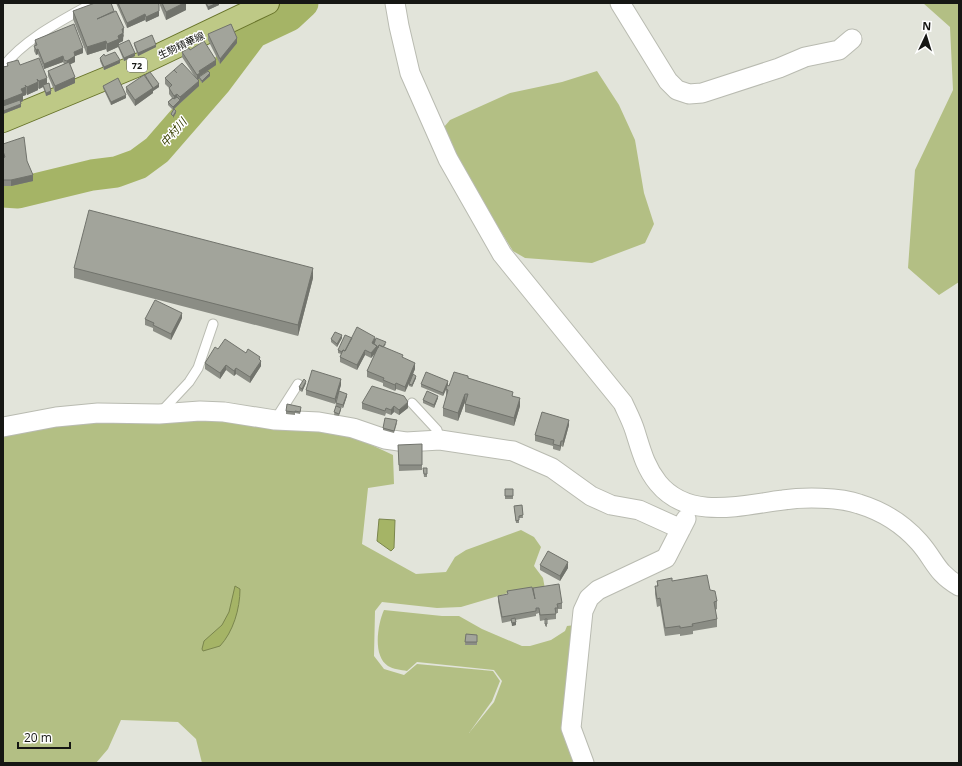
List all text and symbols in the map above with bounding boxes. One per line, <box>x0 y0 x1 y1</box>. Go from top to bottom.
north arrow <box>906 16 946 56</box>
text: N <box>922 18 932 33</box>
street label: 生駒精華線 <box>155 28 207 62</box>
road number: 72 <box>127 58 147 72</box>
water label: 中村川 <box>157 114 190 149</box>
scale bar <box>18 724 70 750</box>
text: 20 m <box>24 729 52 746</box>

